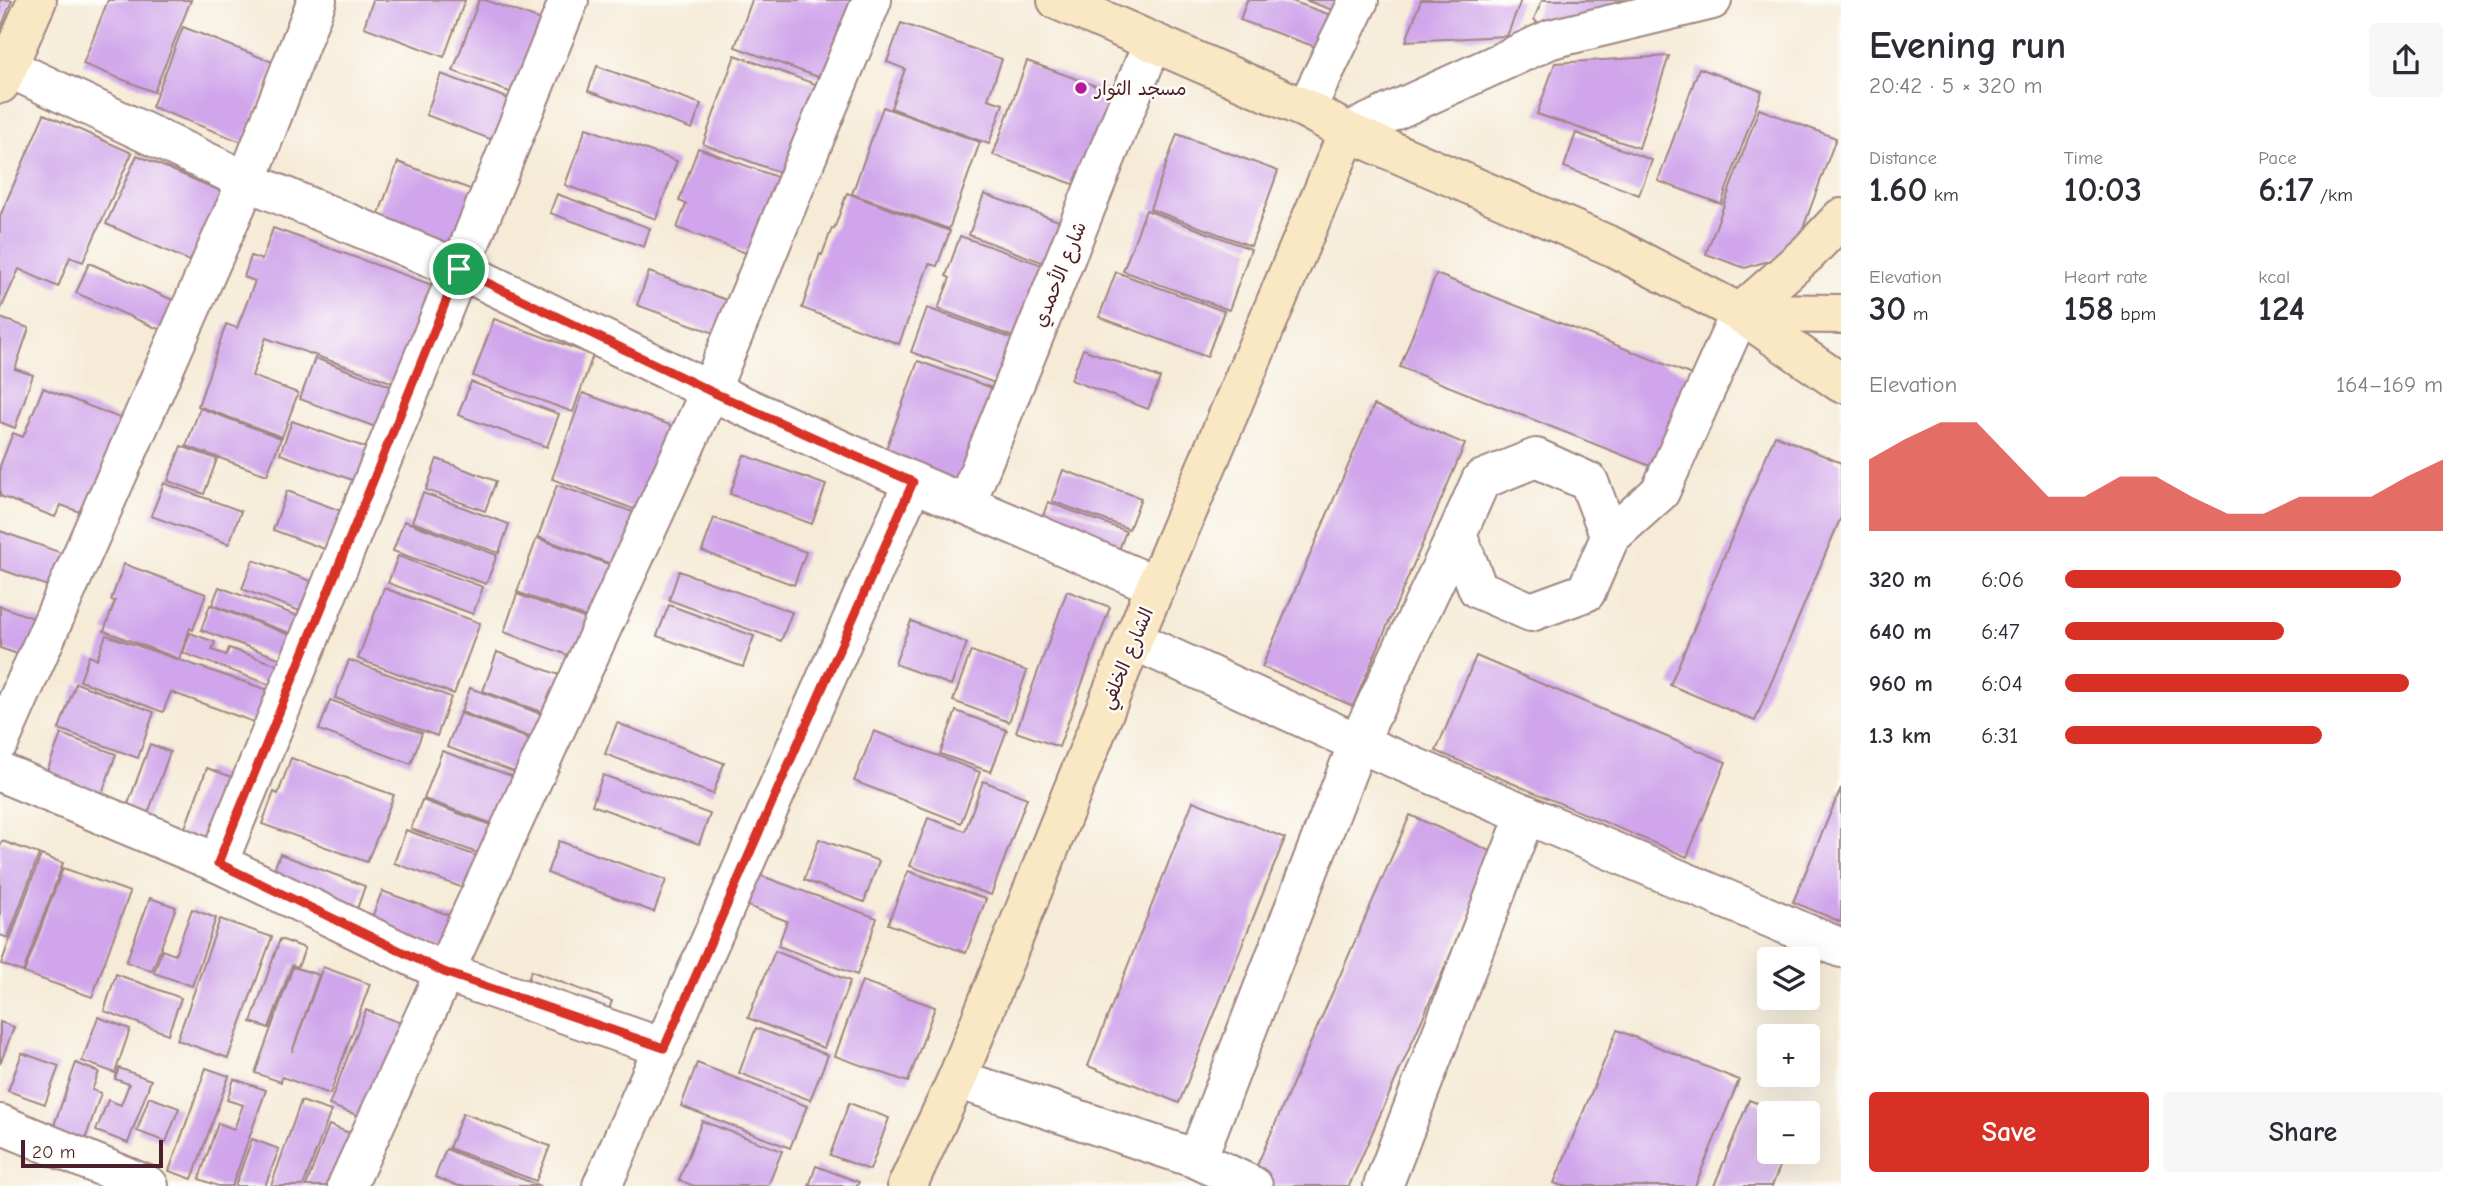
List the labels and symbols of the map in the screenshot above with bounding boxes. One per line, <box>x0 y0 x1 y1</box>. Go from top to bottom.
place label: مسجد الثوار <box>1093 78 1187 101</box>
marker: مسجد الثوار <box>1073 80 1089 96</box>
street label: شارع الأحمدي <box>1027 218 1094 331</box>
pin <box>429 239 489 299</box>
street label: الشارع الخلفي <box>1096 604 1163 714</box>
scale bar <box>21 1137 163 1169</box>

